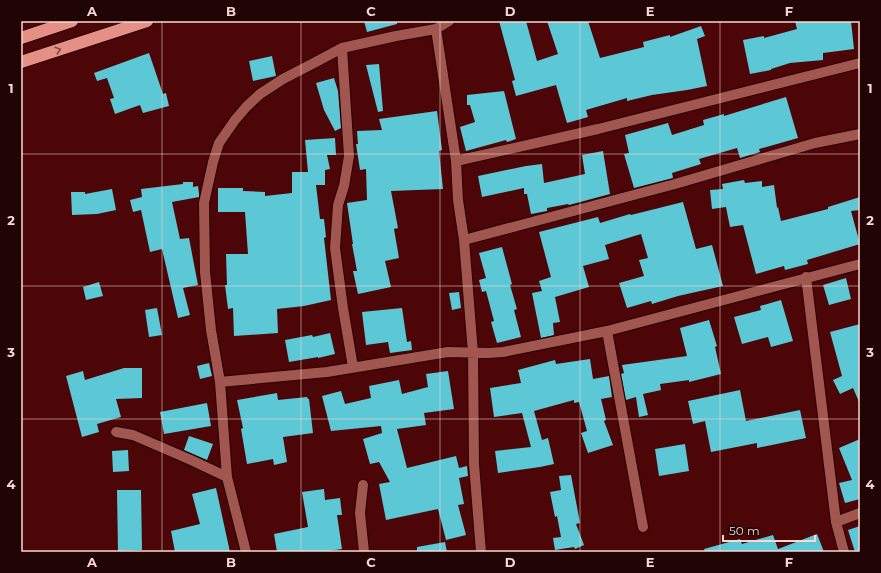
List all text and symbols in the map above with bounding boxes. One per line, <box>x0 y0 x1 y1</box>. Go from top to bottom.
text: A <box>86 3 98 19</box>
text: B <box>226 3 236 19</box>
text: C <box>366 3 376 19</box>
text: D <box>505 3 516 19</box>
text: E <box>646 3 655 19</box>
text: F <box>785 3 793 19</box>
one-way arrow <box>54 46 61 55</box>
text: 1 <box>8 80 14 96</box>
text: 1 <box>867 80 873 96</box>
text: 2 <box>7 212 15 228</box>
text: 2 <box>866 212 874 228</box>
text: 3 <box>6 344 15 360</box>
text: 3 <box>865 344 874 360</box>
text: 4 <box>7 476 16 492</box>
text: 4 <box>866 476 875 492</box>
scale bar <box>723 517 815 543</box>
text: 50 m <box>729 523 760 538</box>
text: A <box>86 554 98 570</box>
text: B <box>226 554 236 570</box>
text: C <box>366 554 376 570</box>
text: D <box>505 554 516 570</box>
text: E <box>646 554 655 570</box>
text: F <box>785 554 793 570</box>

